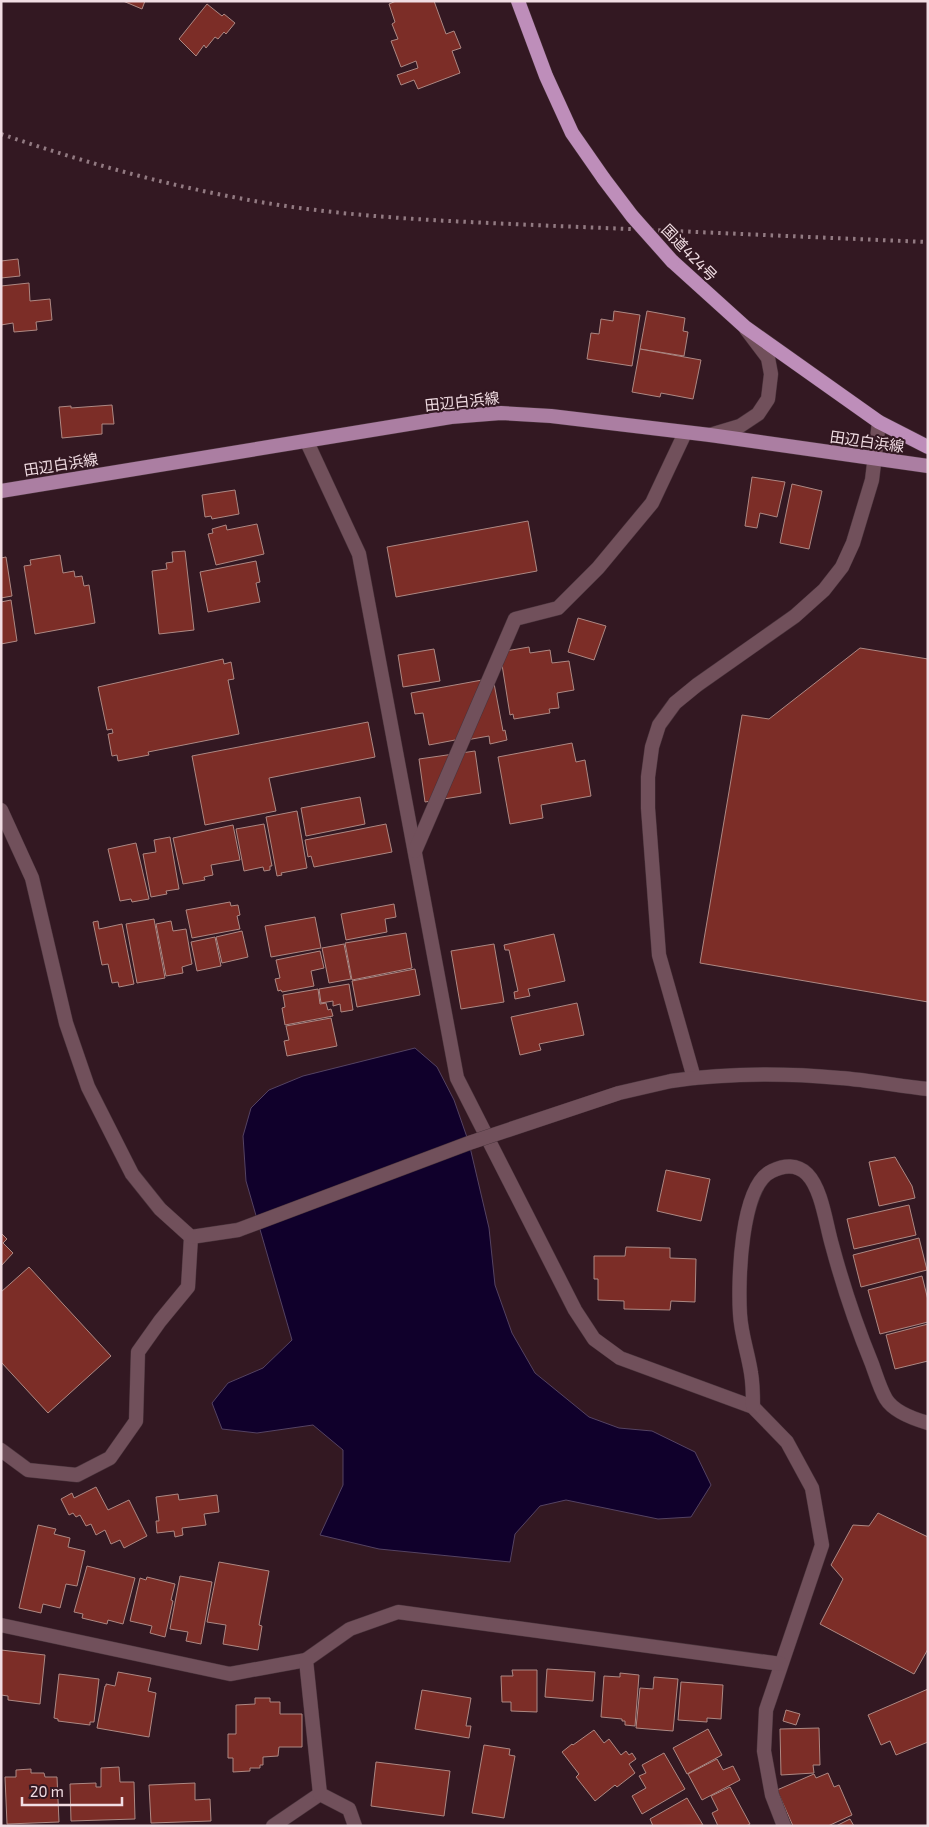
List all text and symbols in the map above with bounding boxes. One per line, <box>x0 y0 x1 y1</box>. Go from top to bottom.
street label: 国道424号 <box>658 220 721 284</box>
street label: 田辺白浜線 <box>424 388 500 414</box>
street label: 田辺白浜線 <box>829 427 906 455</box>
street label: 田辺白浜線 <box>22 449 99 479</box>
scale bar <box>22 1774 122 1806</box>
text: 20 m <box>30 1782 64 1800</box>

